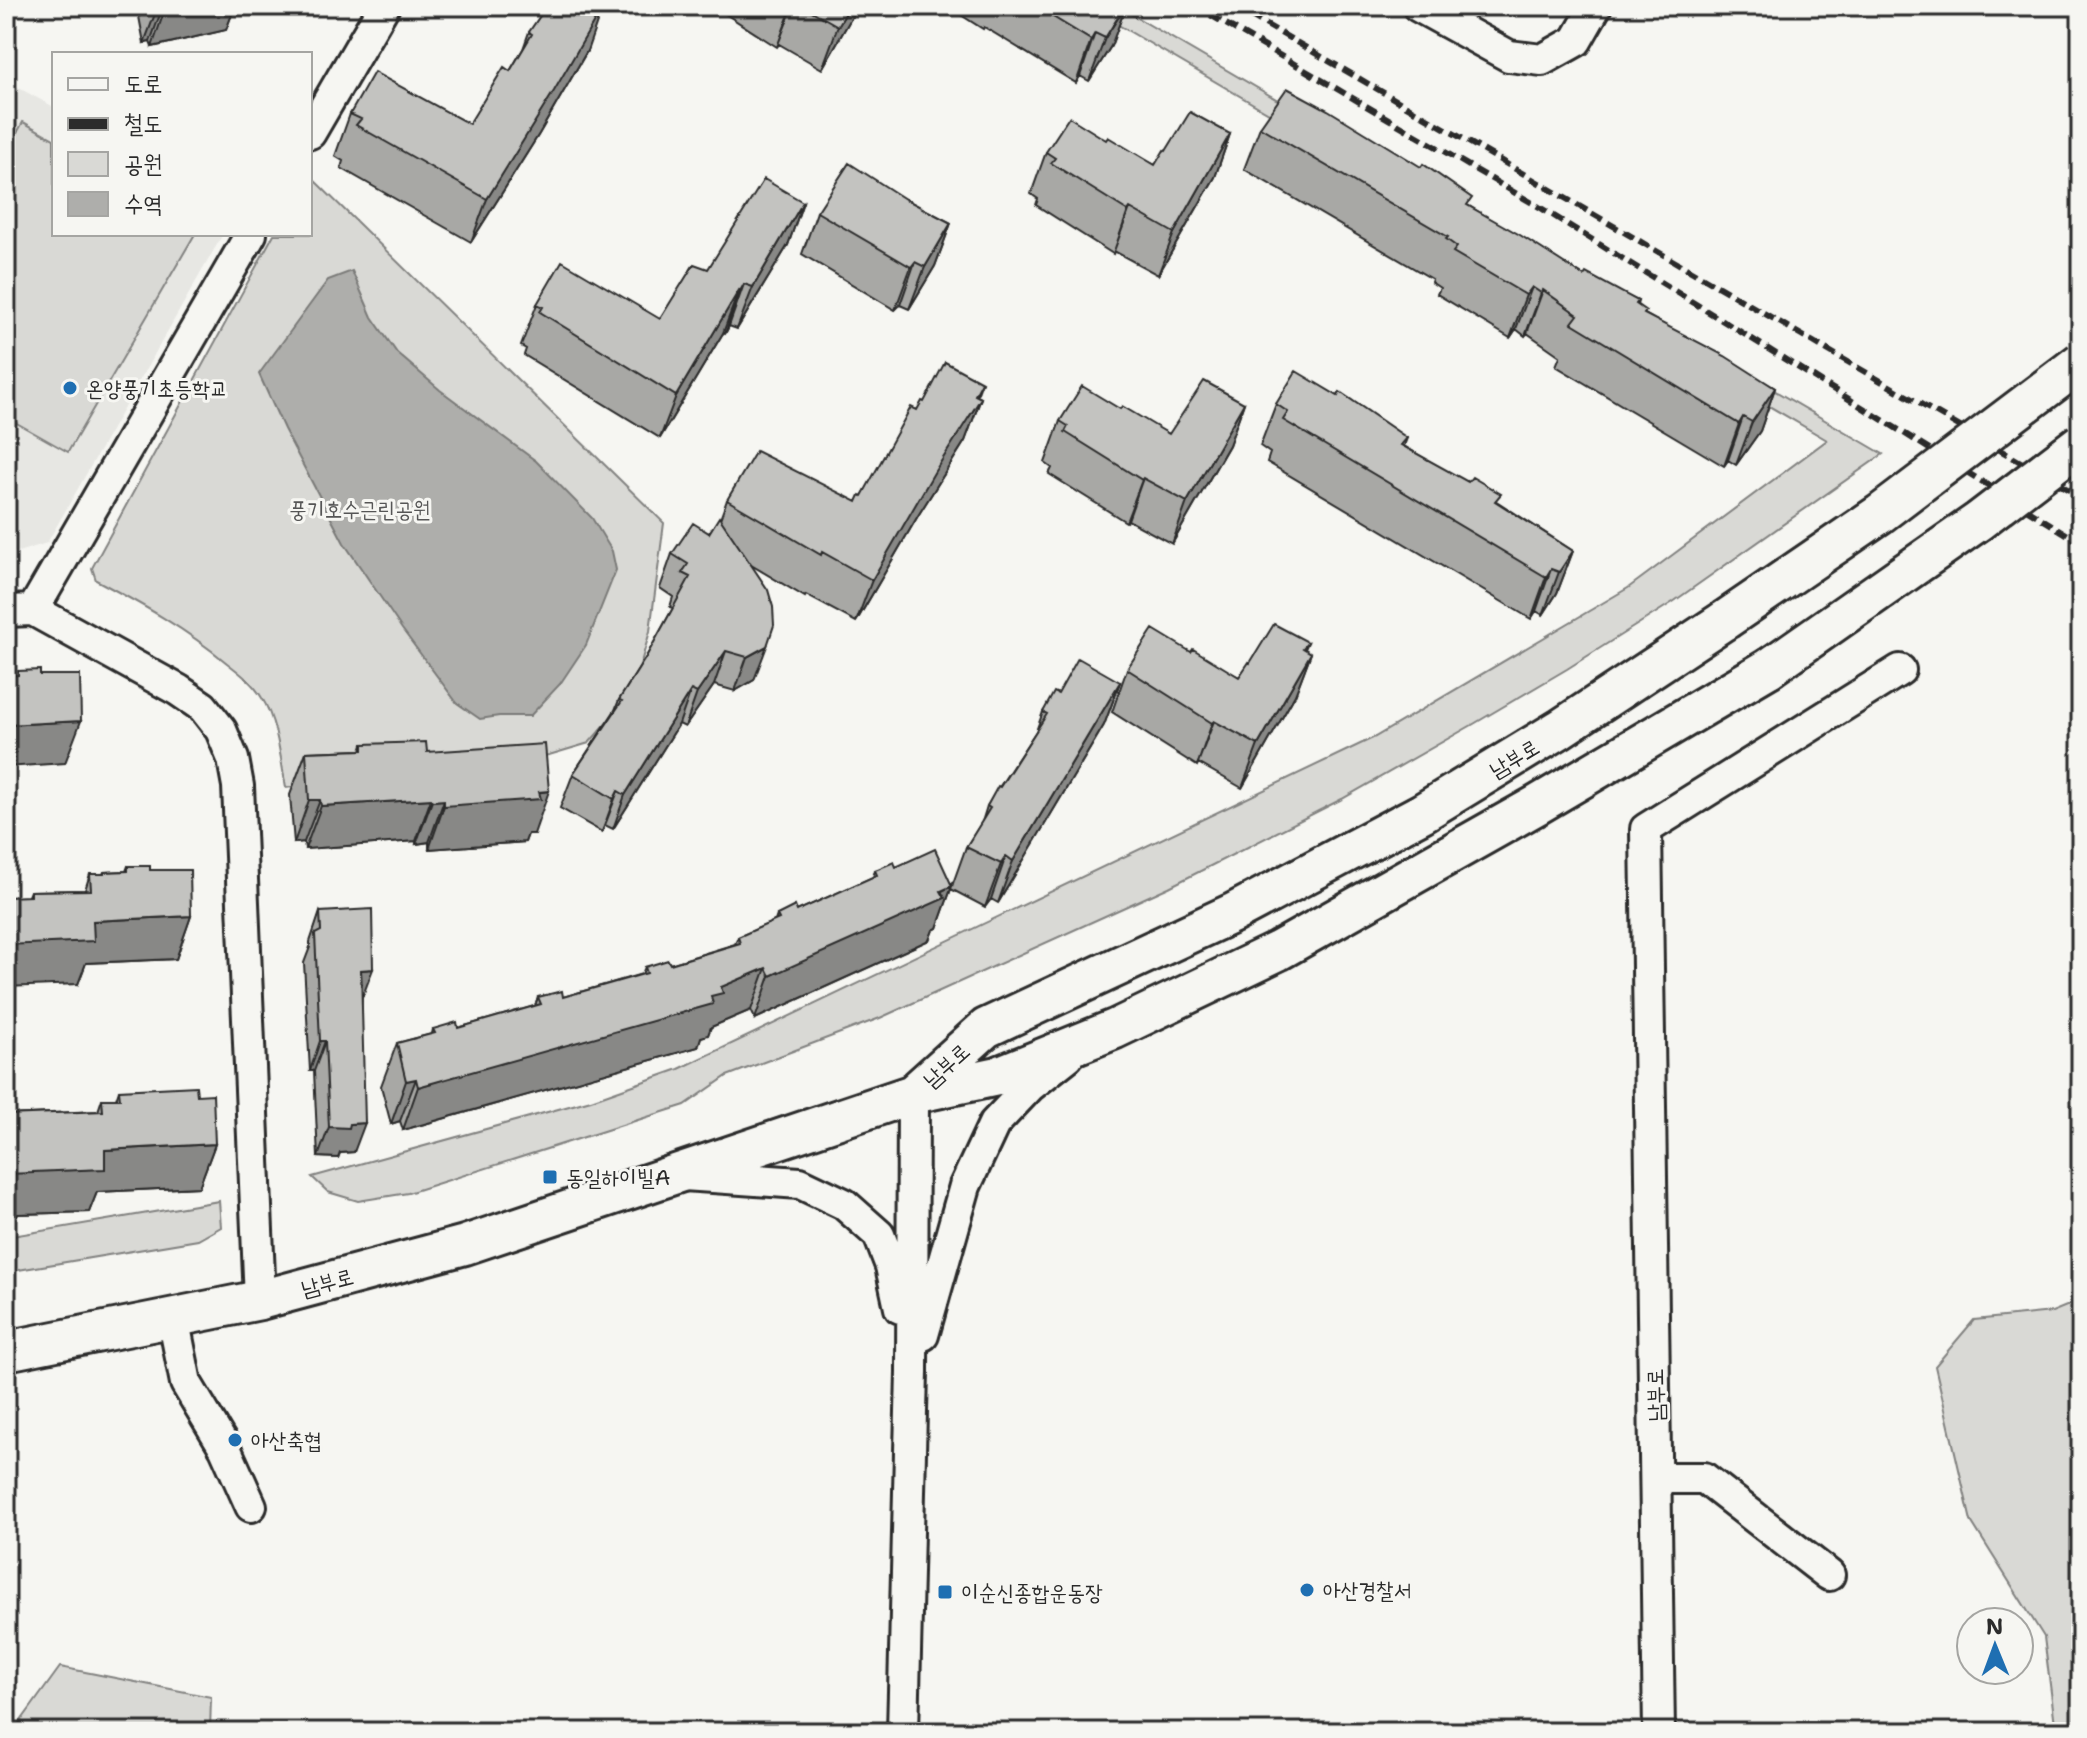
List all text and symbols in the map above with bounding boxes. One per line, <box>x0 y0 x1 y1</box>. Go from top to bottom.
legend <box>52 52 312 236</box>
text: 도로 <box>124 68 163 100</box>
text: 철도 <box>124 108 163 140</box>
text: 공원 <box>124 148 163 180</box>
text: 수역 <box>124 188 163 220</box>
place label: 온양풍기초등학교 <box>86 374 228 403</box>
marker: 온양풍기초등학교 <box>61 379 79 397</box>
park label: 풍기호수근린공원 <box>289 495 431 524</box>
street label: 남부로 <box>1484 732 1544 785</box>
street label: 남부로 <box>917 1037 976 1094</box>
place label: 동일하이빌A <box>566 1163 671 1192</box>
marker: 동일하이빌A <box>541 1168 559 1186</box>
street label: 남부로 <box>298 1262 357 1303</box>
street label: 남부로 <box>1641 1368 1670 1422</box>
place label: 아산축협 <box>251 1426 322 1455</box>
marker: 아산축협 <box>226 1431 244 1449</box>
place label: 아산경찰서 <box>1323 1576 1412 1605</box>
place label: 이순신종합운동장 <box>961 1578 1103 1607</box>
marker: 아산경찰서 <box>1298 1581 1316 1599</box>
marker: 이순신종합운동장 <box>936 1583 954 1601</box>
north arrow <box>1955 1606 2035 1686</box>
text: N <box>1986 1612 2004 1641</box>

